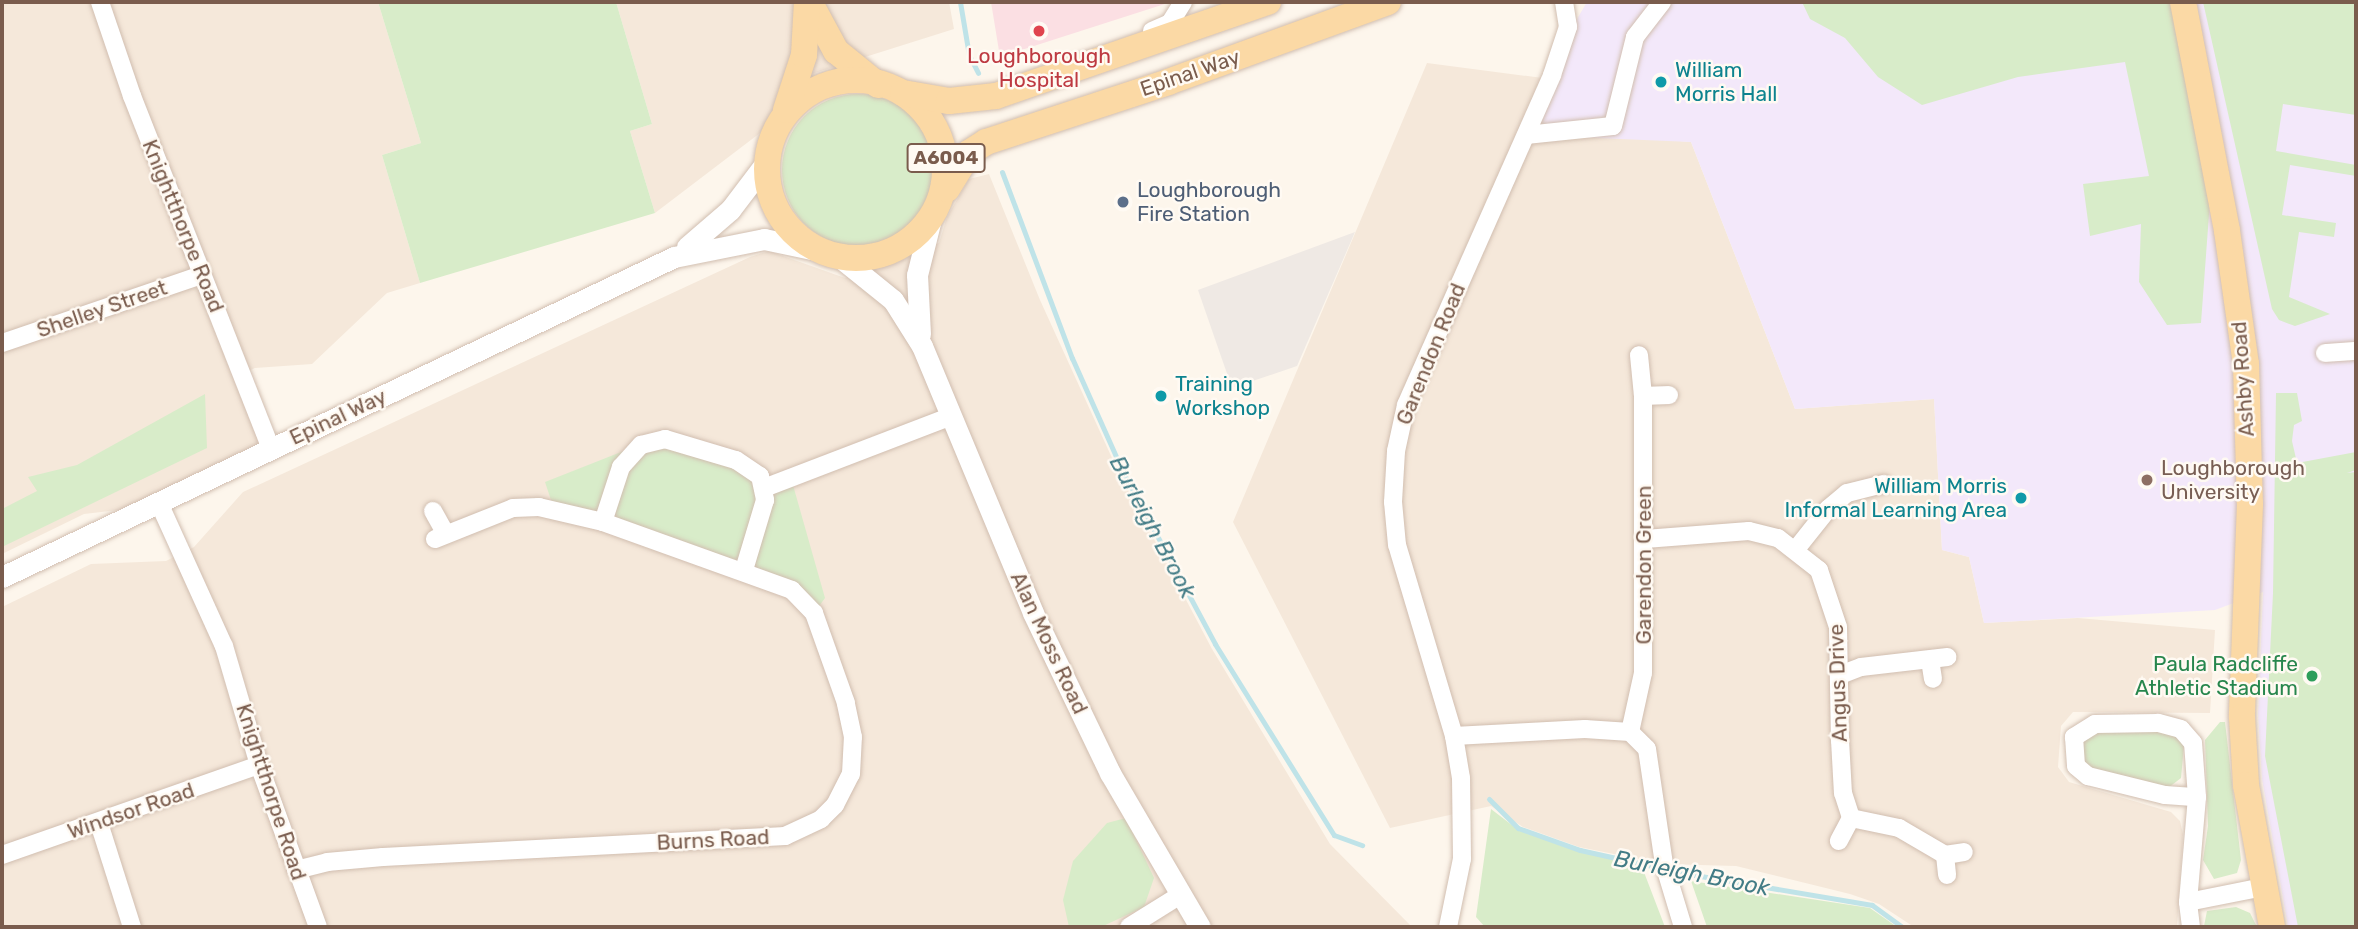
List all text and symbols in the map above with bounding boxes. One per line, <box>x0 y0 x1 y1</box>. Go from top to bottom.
marker: Loughborough Hospital <box>1029 21 1049 41</box>
place label: Loughborough Hospital <box>967 43 1111 93</box>
street label: Epinal Way <box>1137 44 1243 102</box>
place label: William Morris Hall <box>1675 57 1777 107</box>
marker: William Morris Hall <box>1653 74 1669 90</box>
street label: Knightthorpe Road <box>137 136 229 316</box>
road number: A6004 <box>906 142 986 174</box>
place label: Loughborough Fire Station <box>1137 177 1281 227</box>
marker: Loughborough Fire Station <box>1115 194 1131 210</box>
street label: Shelley Street <box>33 275 171 343</box>
street label: Garendon Road <box>1391 280 1471 428</box>
street label: Ashby Road <box>2226 320 2260 438</box>
place label: Training Workshop <box>1175 371 1270 421</box>
street label: Epinal Way <box>285 384 391 450</box>
marker: Training Workshop <box>1153 388 1169 404</box>
water label: Burleigh Brook <box>1104 451 1202 603</box>
place label: Loughborough University <box>2161 455 2305 505</box>
marker: Loughborough University <box>2139 472 2155 488</box>
place label: William Morris Informal Learning Area <box>1784 473 2007 523</box>
street label: Garendon Green <box>1631 486 1657 644</box>
marker: William Morris Informal Learning Area <box>2013 490 2029 506</box>
street label: Alan Moss Road <box>1005 568 1093 718</box>
street label: Angus Drive <box>1823 623 1853 743</box>
place label: Paula Radcliffe Athletic Stadium <box>2135 651 2298 701</box>
marker: Paula Radcliffe Athletic Stadium <box>2304 668 2320 684</box>
street label: Knightthorpe Road <box>231 701 311 883</box>
street label: Windsor Road <box>64 777 198 845</box>
street label: Burns Road <box>656 824 770 856</box>
water label: Burleigh Brook <box>1612 844 1772 902</box>

